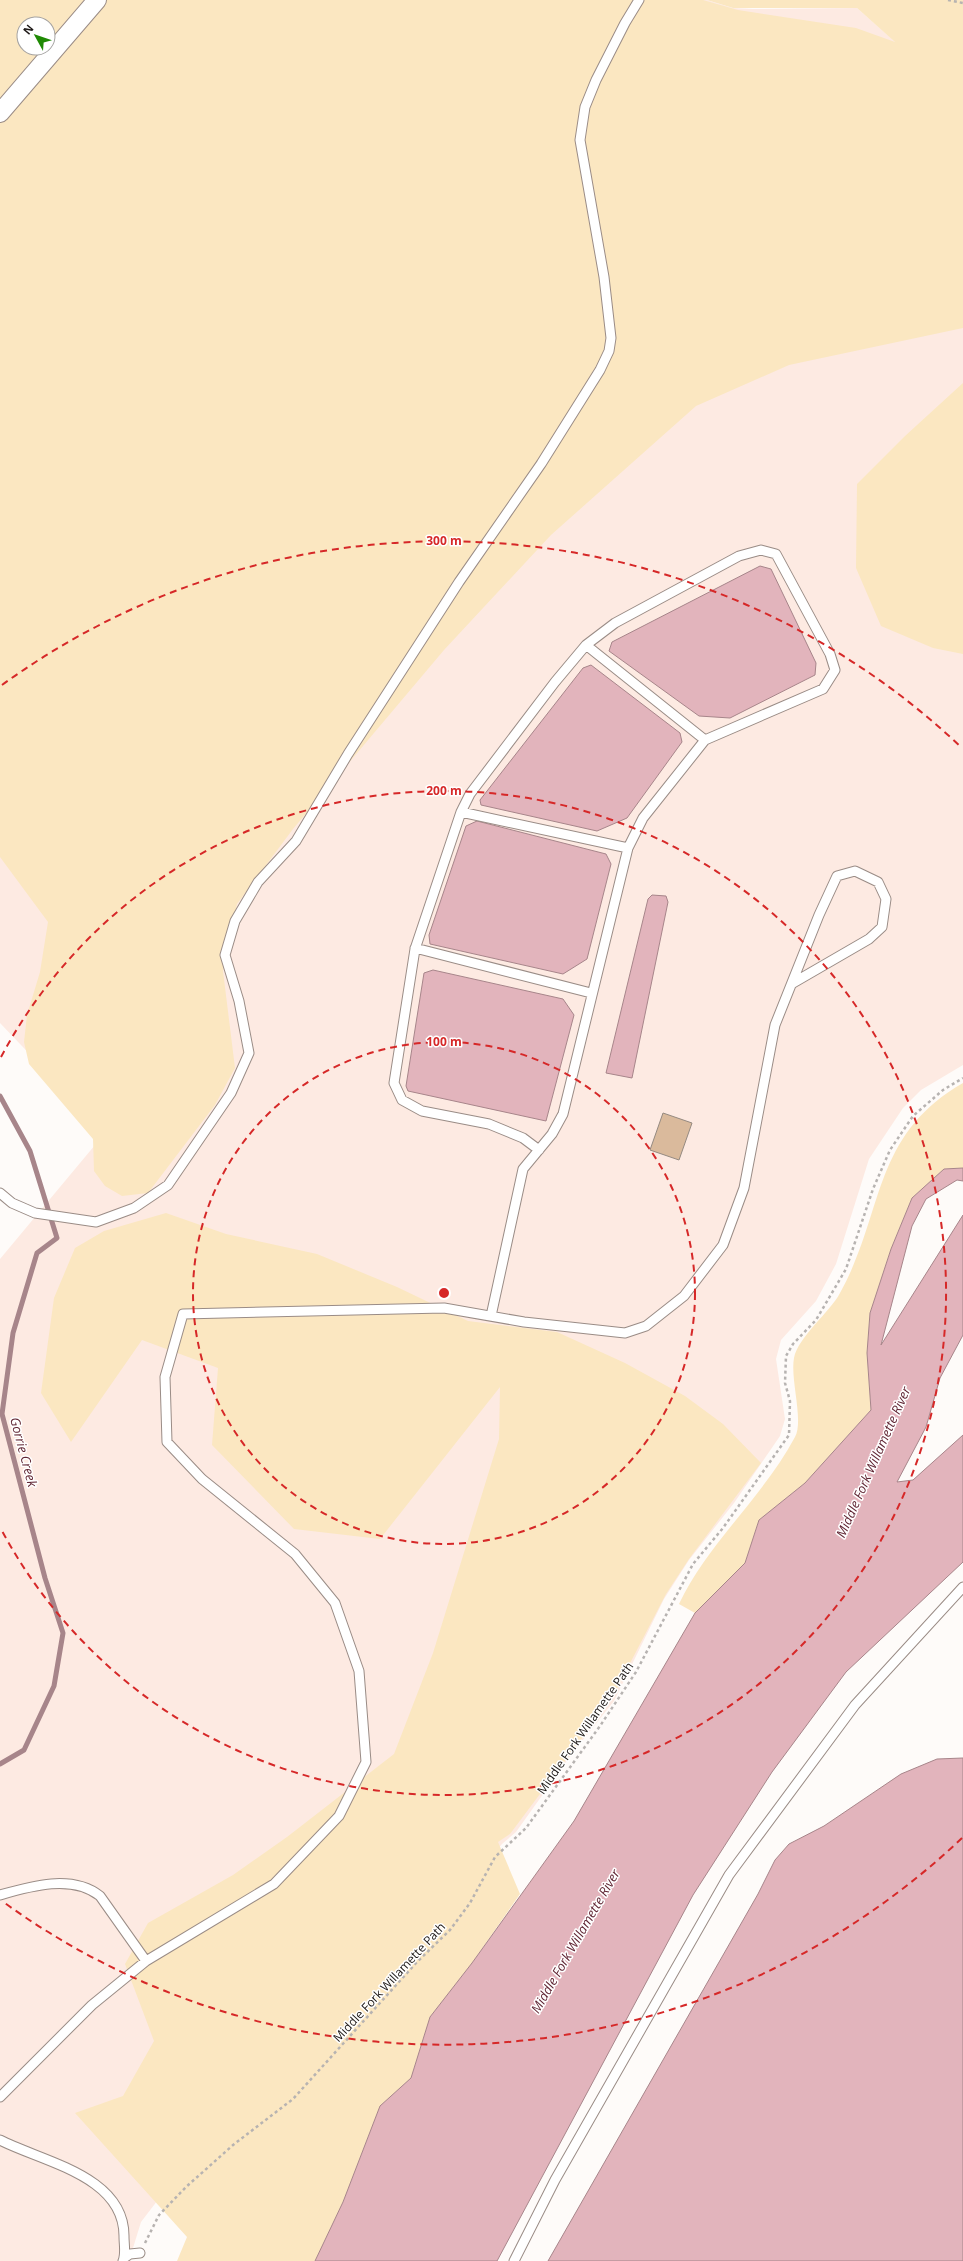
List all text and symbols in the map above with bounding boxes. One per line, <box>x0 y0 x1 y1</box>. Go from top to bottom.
north arrow <box>16 16 56 56</box>
text: N <box>19 21 37 38</box>
text: 300 m <box>426 532 462 549</box>
text: 200 m <box>426 782 462 799</box>
text: 100 m <box>426 1033 462 1050</box>
centre of rings <box>437 1286 451 1300</box>
water label: Middle Fork Willamette River <box>832 1383 915 1540</box>
water label: Gorrie Creek <box>6 1415 42 1490</box>
street label: Middle Fork Willamette Path <box>533 1659 637 1797</box>
water label: Middle Fork Willamette River <box>526 1865 624 2016</box>
street label: Middle Fork Willamette Path <box>329 1919 449 2045</box>

